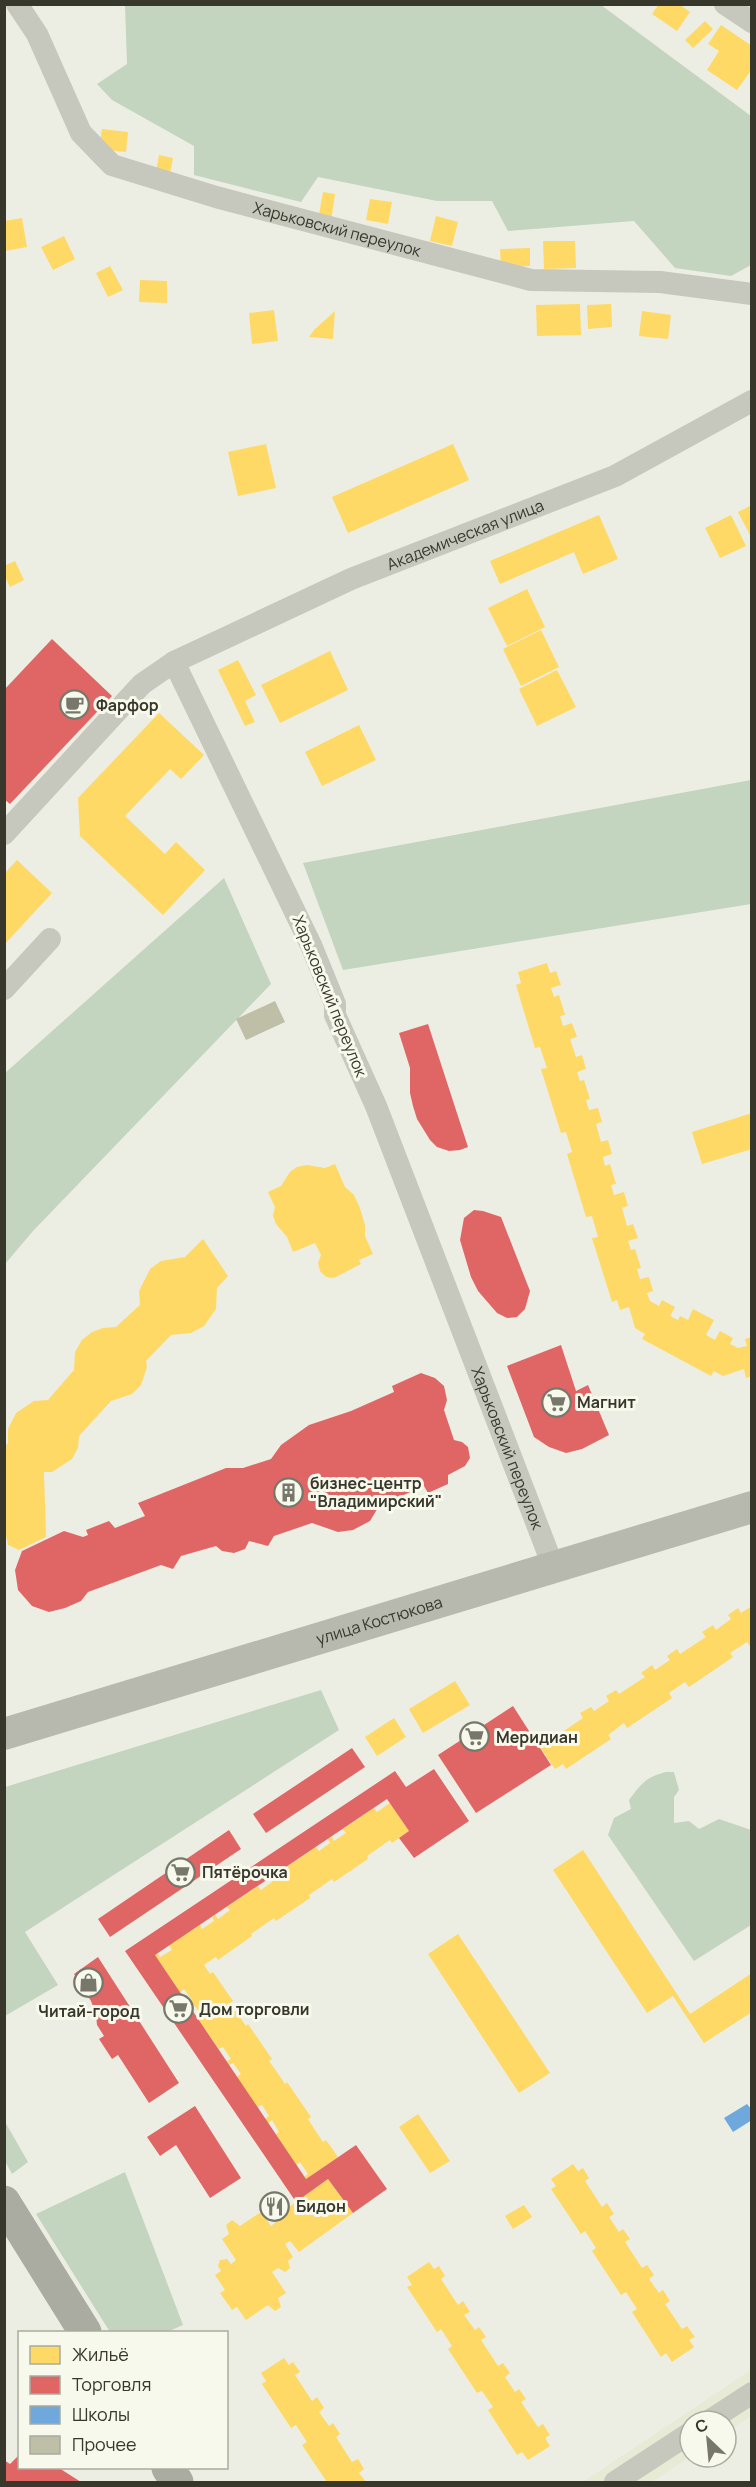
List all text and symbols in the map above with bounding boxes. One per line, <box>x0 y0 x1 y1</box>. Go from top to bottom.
street label: Харьковский переулок <box>251 196 424 262</box>
street label: Академическая улица <box>383 494 547 575</box>
cafe icon: Фарфор <box>59 689 91 721</box>
place label: Фарфор <box>96 694 159 716</box>
street label: Харьковский переулок <box>287 912 373 1081</box>
street label: Харьковский переулок <box>466 1363 549 1533</box>
supermarket icon: Магнит <box>540 1386 572 1418</box>
place label: Магнит <box>577 1391 636 1413</box>
place label: бизнес-центр "Владимирский" <box>310 1472 442 1512</box>
building icon: бизнес-центр "Владимирский" <box>273 1476 305 1508</box>
street label: улица Костюкова <box>313 1591 445 1650</box>
supermarket icon: Меридиан <box>459 1721 491 1753</box>
place label: Меридиан <box>496 1726 578 1748</box>
supermarket icon: Пятёрочка <box>165 1856 197 1888</box>
place label: Пятёрочка <box>202 1861 288 1883</box>
shop icon: Читай-город <box>73 1967 105 1999</box>
supermarket icon: Дом торговли <box>162 1993 194 2025</box>
place label: Дом торговли <box>199 1998 310 2020</box>
place label: Читай-город <box>38 2000 140 2022</box>
restaurant icon: Бидон <box>259 2190 291 2222</box>
place label: Бидон <box>296 2195 346 2217</box>
legend <box>18 2331 228 2469</box>
text: Жильё <box>72 2342 129 2366</box>
text: Торговля <box>72 2372 151 2396</box>
text: Школы <box>72 2402 130 2426</box>
north arrow <box>678 2409 738 2469</box>
text: С <box>691 2413 712 2438</box>
text: Прочее <box>72 2432 137 2456</box>

